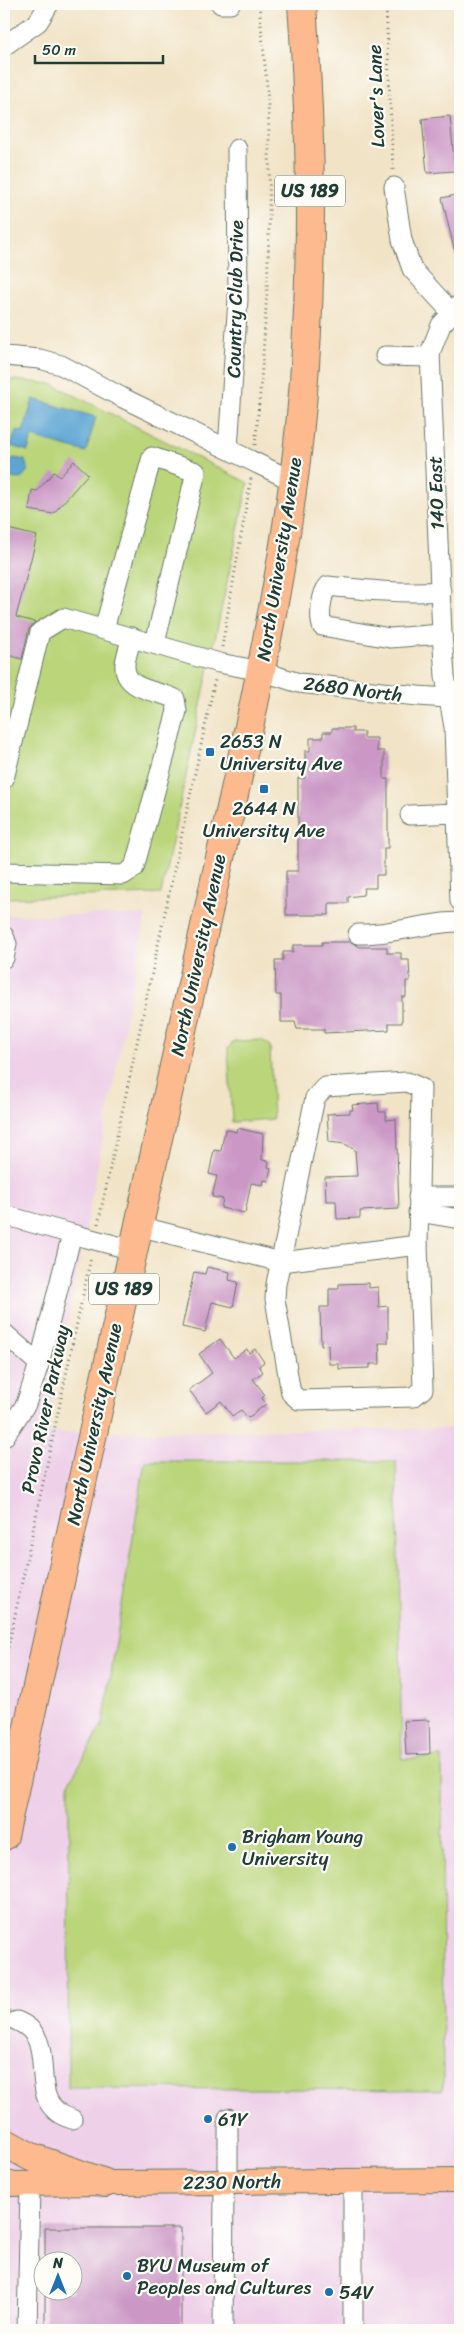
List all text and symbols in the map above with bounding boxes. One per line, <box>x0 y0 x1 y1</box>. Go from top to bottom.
scale bar <box>35 32 162 64</box>
text: 50 m <box>42 37 77 63</box>
street label: Lover's Lane <box>358 44 394 148</box>
road number: US 189 <box>275 176 345 207</box>
street label: Country Club Drive <box>217 220 253 378</box>
street label: North University Avenue <box>247 455 311 663</box>
street label: 140 East <box>418 455 454 531</box>
street label: 2680 North <box>302 667 404 711</box>
place label: 2653 N University Ave <box>220 725 343 780</box>
marker: 2653 N University Ave <box>204 746 216 758</box>
marker: 2644 N University Ave <box>258 783 270 795</box>
place label: 2644 N University Ave <box>203 792 325 847</box>
street label: North University Avenue <box>160 851 236 1059</box>
road number: US 189 <box>89 1274 159 1305</box>
street label: North University Avenue <box>56 1320 132 1528</box>
street label: Provo River Parkway <box>11 1322 79 1496</box>
place label: Brigham Young University <box>242 1820 363 1875</box>
marker: Brigham Young University <box>226 1841 238 1853</box>
place label: 61Y <box>218 2103 249 2136</box>
marker: 61Y <box>202 2113 214 2125</box>
street label: 2230 North <box>183 2165 281 2199</box>
place label: BYU Museum of Peoples and Cultures <box>137 2249 312 2304</box>
text: N <box>52 2251 63 2276</box>
north arrow <box>32 2252 82 2302</box>
marker: BYU Museum of Peoples and Cultures <box>121 2270 133 2282</box>
place label: 54V <box>339 2276 374 2309</box>
marker: 54V <box>323 2286 335 2298</box>

